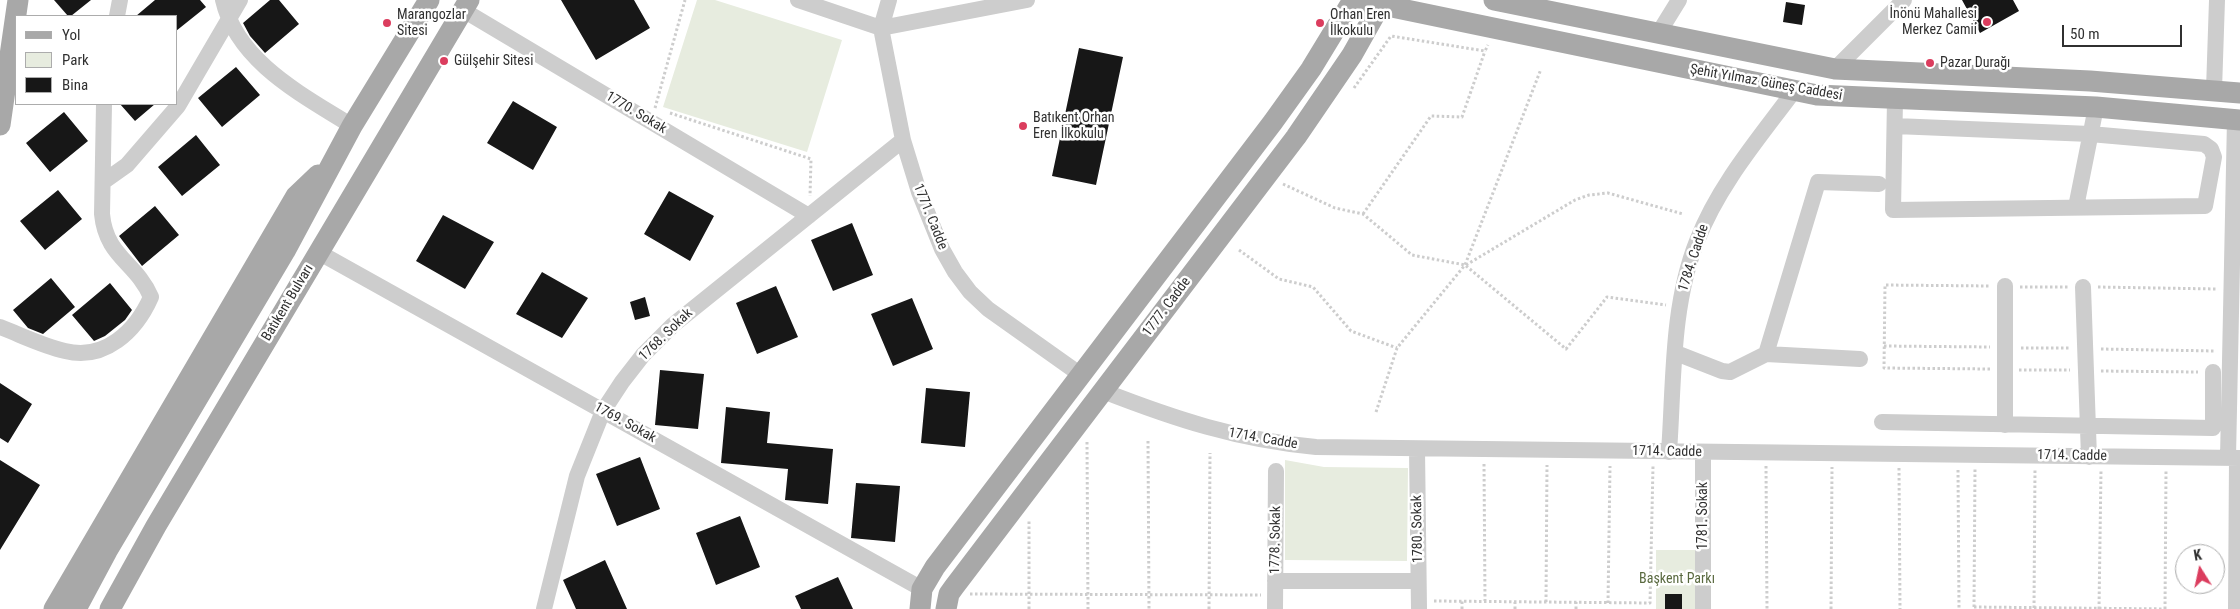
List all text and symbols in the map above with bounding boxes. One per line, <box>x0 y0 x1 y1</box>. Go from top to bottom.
place label: İnönü Mahallesi Merkez Camii <box>1890 6 1977 38</box>
place label: Marangozlar Sitesi <box>397 7 466 40</box>
place label: Orhan Eren İlkokulu <box>1330 7 1391 40</box>
legend <box>15 15 178 105</box>
scale bar <box>2065 15 2185 47</box>
marker: İnönü Mahallesi Merkez Camii <box>1981 16 1993 28</box>
marker: Marangozlar Sitesi <box>381 17 393 29</box>
marker: Orhan Eren İlkokulu <box>1314 17 1326 29</box>
text: 50 m <box>2070 25 2100 43</box>
text: Yol <box>62 26 80 44</box>
text: Park <box>62 51 89 69</box>
place label: Gülşehir Sitesi <box>454 53 533 69</box>
marker: Gülşehir Sitesi <box>438 55 450 67</box>
place label: Pazar Durağı <box>1940 55 2010 71</box>
marker: Pazar Durağı <box>1924 57 1936 69</box>
street label: Şehit Yılmaz Güneş Caddesi <box>1689 61 1843 105</box>
text: Bina <box>62 76 88 94</box>
street label: 1770. Sokak <box>602 88 670 138</box>
place label: Batıkent Orhan Eren İlkokulu <box>1033 110 1115 142</box>
marker: Batıkent Orhan Eren İlkokulu <box>1017 120 1029 132</box>
street label: 1771. Cadde <box>909 182 951 252</box>
street label: 1784. Cadde <box>1675 222 1713 294</box>
street label: Batıkent Bulvarı <box>259 262 317 344</box>
street label: 1777. Cadde <box>1139 274 1195 340</box>
street label: 1768. Sokak <box>636 305 696 365</box>
street label: 1769. Sokak <box>591 399 659 447</box>
street label: 1714. Cadde <box>1227 425 1299 453</box>
street label: 1714. Cadde <box>1632 443 1702 461</box>
street label: 1714. Cadde <box>2037 447 2107 465</box>
street label: 1781. Sokak <box>1695 482 1711 550</box>
street label: 1780. Sokak <box>1409 495 1427 563</box>
street label: 1778. Sokak <box>1267 506 1285 574</box>
north arrow <box>2175 544 2225 594</box>
text: K <box>2192 547 2203 564</box>
park label: Başkent Parkı <box>1639 571 1715 587</box>

